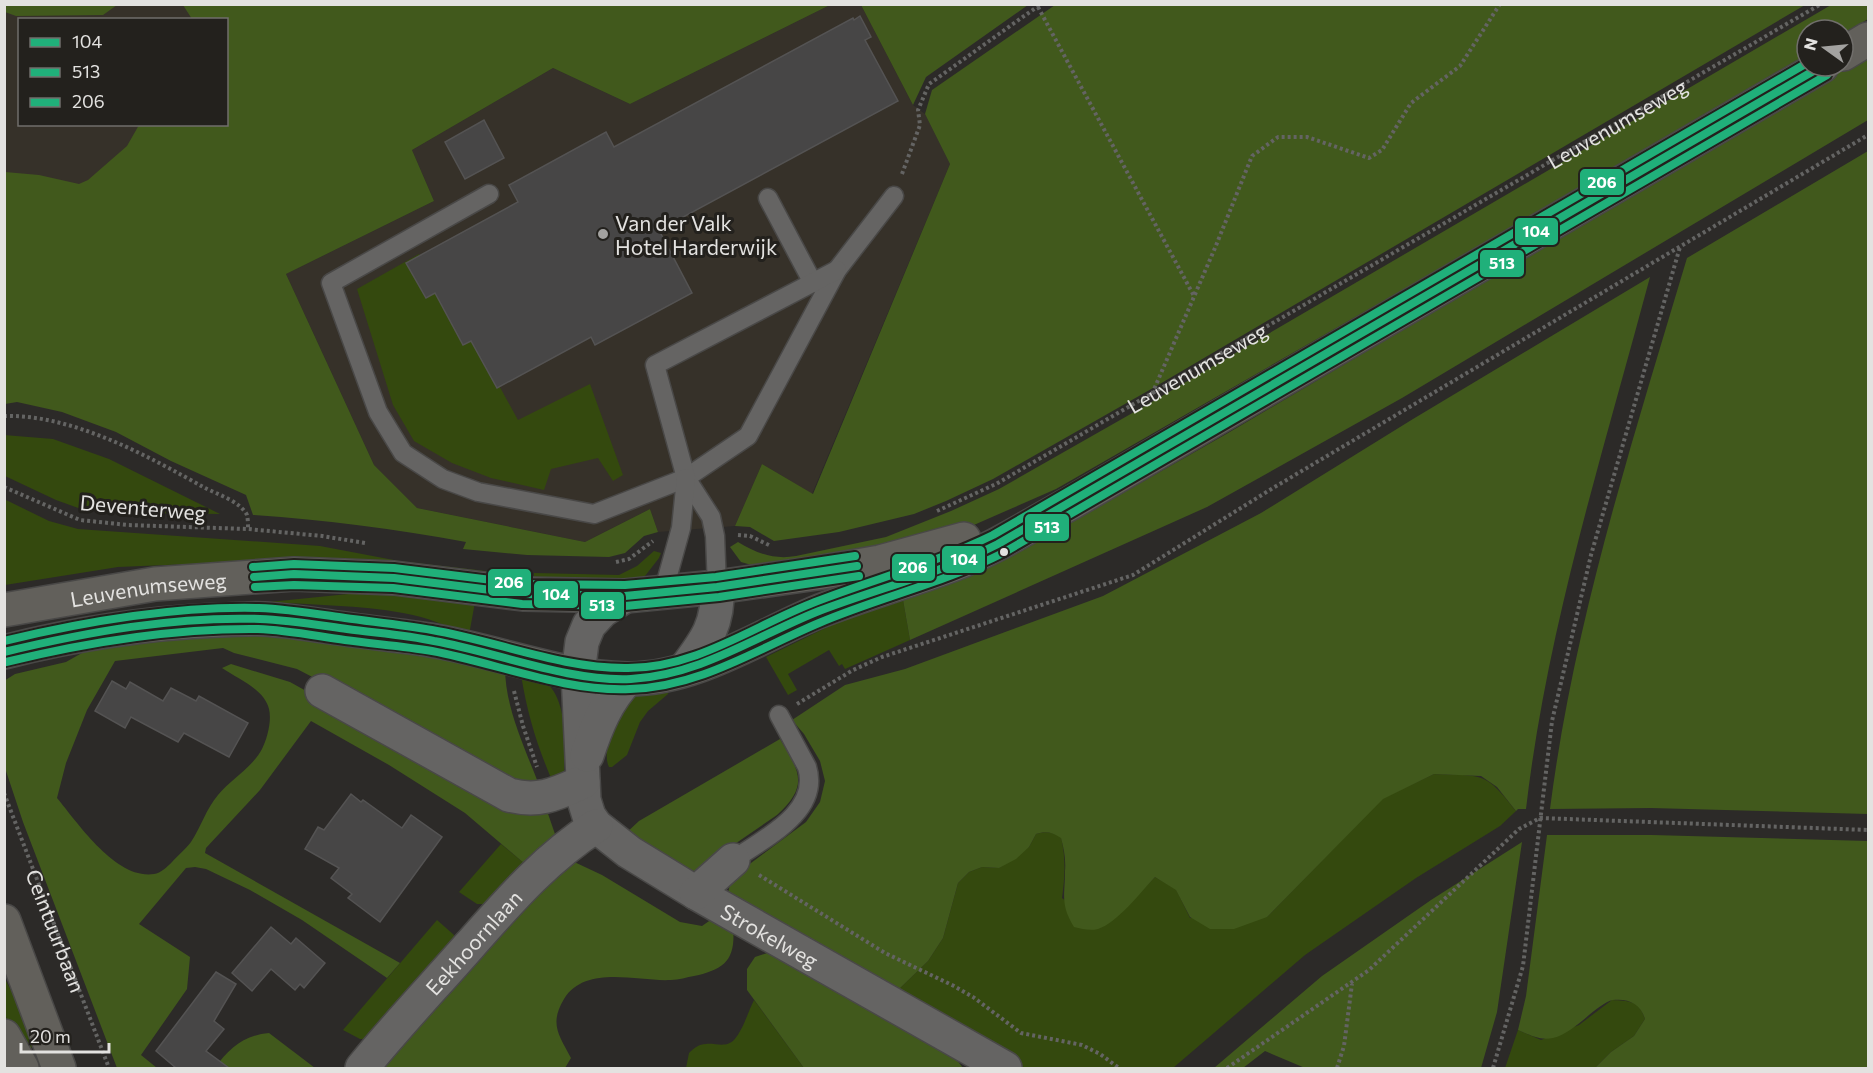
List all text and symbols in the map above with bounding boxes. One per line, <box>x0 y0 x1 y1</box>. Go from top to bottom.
legend <box>18 18 228 126</box>
north arrow <box>1795 18 1855 78</box>
text: 104 <box>72 30 102 52</box>
text: N <box>1799 36 1821 52</box>
text: 513 <box>72 60 100 82</box>
street label: Leuvenumseweg <box>1542 72 1691 173</box>
text: 206 <box>72 90 105 112</box>
line badge: 206 <box>1579 168 1625 196</box>
text: 206 <box>1587 172 1617 191</box>
place label: Van der Valk Hotel Harderwijk <box>615 210 777 259</box>
line badge: 104 <box>1514 217 1559 246</box>
text: 104 <box>1522 221 1550 240</box>
marker: Van der Valk Hotel Harderwijk <box>596 227 610 241</box>
line badge: 513 <box>1479 249 1525 278</box>
text: 513 <box>1489 253 1515 272</box>
street label: Leuvenumseweg <box>1122 317 1271 418</box>
street label: Deventerweg <box>79 489 207 525</box>
line badge: 513 <box>1024 513 1070 542</box>
text: 513 <box>1034 517 1060 536</box>
line badge: 104 <box>941 545 986 574</box>
unlabelled marker <box>998 546 1010 558</box>
text: 104 <box>950 549 978 568</box>
line badge: 206 <box>891 553 936 582</box>
text: 206 <box>898 557 928 576</box>
street label: Leuvenumseweg <box>68 566 227 611</box>
line badge: 206 <box>487 568 532 597</box>
text: 206 <box>494 572 524 591</box>
line badge: 104 <box>533 580 579 609</box>
text: 104 <box>542 584 570 603</box>
line badge: 513 <box>580 591 625 620</box>
text: 513 <box>589 595 615 614</box>
street label: Ceintuurbaan <box>22 865 91 995</box>
street label: Eekhoornlaan <box>420 884 526 999</box>
street label: Strokelweg <box>717 898 823 972</box>
scale bar <box>21 1016 110 1054</box>
text: 20 m <box>30 1025 71 1047</box>

